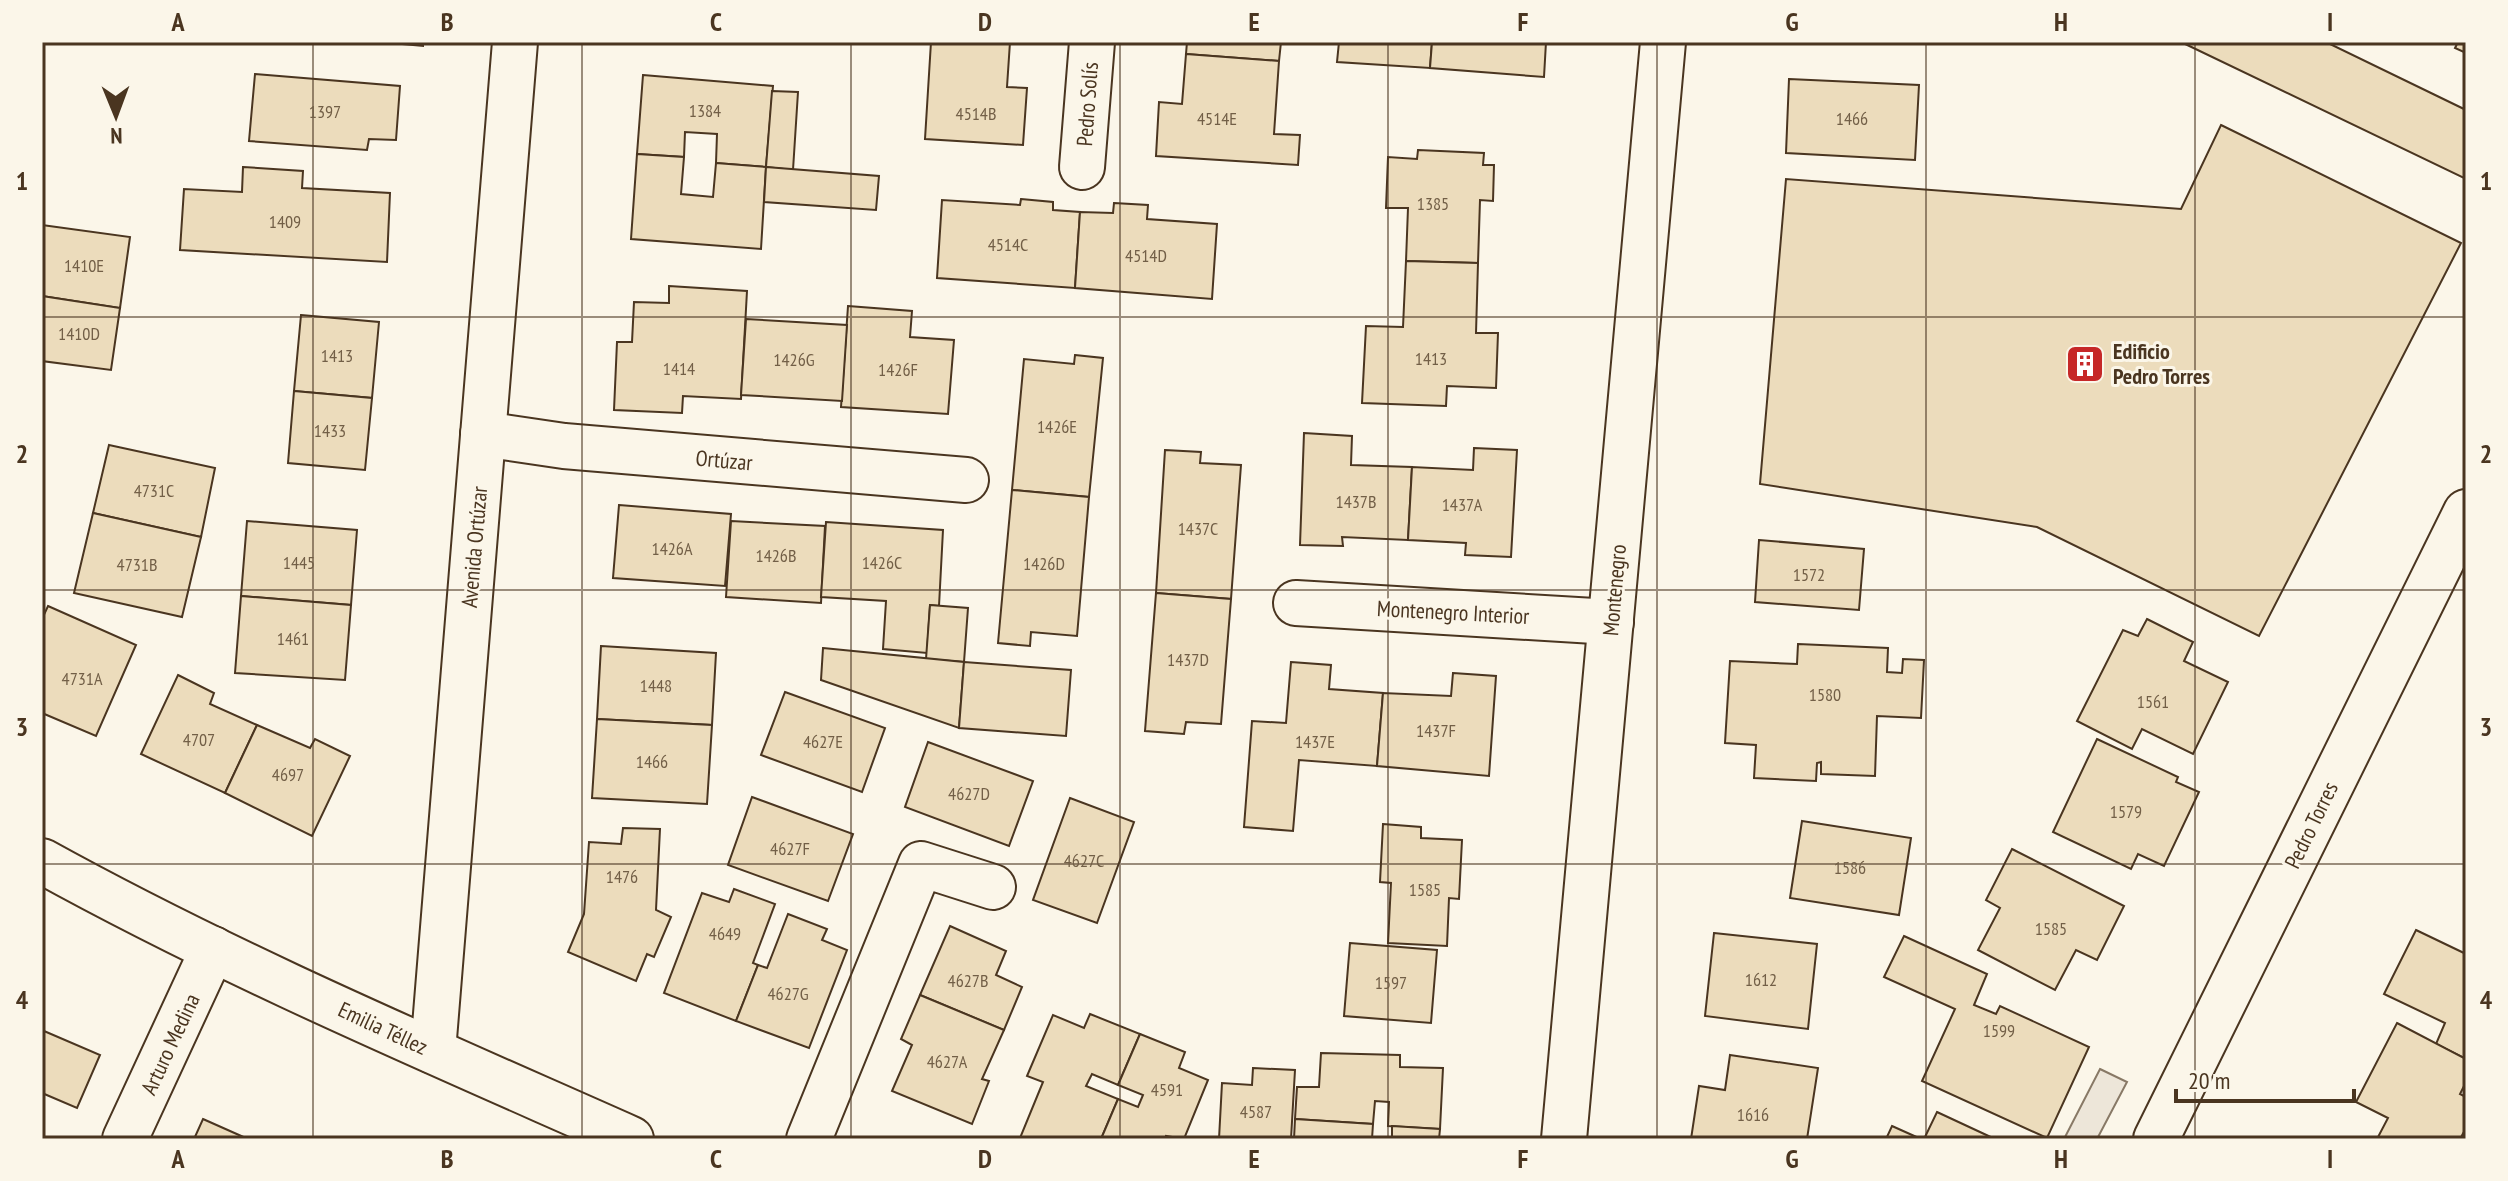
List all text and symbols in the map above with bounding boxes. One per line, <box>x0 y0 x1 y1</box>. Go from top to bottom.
text: A <box>170 5 185 38</box>
text: B <box>441 5 454 38</box>
text: C <box>710 5 722 38</box>
text: D <box>978 5 992 38</box>
text: E <box>1248 5 1260 38</box>
text: F <box>1518 5 1529 38</box>
text: G <box>1785 5 1799 38</box>
text: H <box>2054 5 2068 38</box>
text: I <box>2327 5 2333 38</box>
street label: Pedro Solís <box>1070 61 1104 147</box>
north arrow <box>76 76 156 156</box>
house number: 1384 <box>689 99 721 122</box>
house number: 1397 <box>309 100 341 123</box>
house number: 4514B <box>956 102 996 125</box>
house number: 4514E <box>1197 107 1237 130</box>
house number: 1466 <box>1836 107 1868 130</box>
text: N <box>110 122 123 150</box>
text: 1 <box>16 164 28 197</box>
text: 1 <box>2480 164 2492 197</box>
house number: 1385 <box>1417 192 1449 215</box>
house number: 1409 <box>269 210 301 233</box>
house number: 4514C <box>988 233 1028 256</box>
house number: 4514D <box>1125 244 1167 267</box>
house number: 1410E <box>64 254 104 277</box>
house number: 1410D <box>58 322 100 345</box>
place label: Edificio Pedro Torres <box>2113 337 2210 390</box>
building icon: Edificio Pedro Torres <box>2064 343 2106 385</box>
house number: 1413 <box>321 344 353 367</box>
house number: 1413 <box>1415 347 1447 370</box>
house number: 1426G <box>773 348 815 371</box>
house number: 1414 <box>663 357 695 380</box>
house number: 1426F <box>878 358 918 381</box>
house number: 1426E <box>1037 415 1077 438</box>
house number: 1433 <box>314 419 346 442</box>
text: 2 <box>16 437 28 470</box>
text: 2 <box>2480 437 2492 470</box>
street label: Ortúzar <box>694 444 754 476</box>
house number: 4731C <box>134 479 174 502</box>
street label: Avenida Ortúzar <box>455 485 493 609</box>
house number: 1437B <box>1336 490 1376 513</box>
house number: 1437A <box>1442 493 1483 516</box>
house number: 1437C <box>1178 517 1218 540</box>
house number: 1426A <box>652 537 693 560</box>
street label: Montenegro <box>1596 543 1632 637</box>
house number: 1426B <box>756 544 796 567</box>
house number: 1445 <box>283 551 315 574</box>
house number: 1426C <box>862 551 902 574</box>
house number: 1426D <box>1023 552 1065 575</box>
house number: 4731B <box>117 553 157 576</box>
house number: 1572 <box>1793 563 1825 586</box>
street label: Montenegro Interior <box>1376 594 1530 630</box>
house number: 1461 <box>277 627 309 650</box>
house number: 1437D <box>1167 648 1209 671</box>
house number: 4731A <box>62 667 103 690</box>
house number: 1448 <box>640 674 672 697</box>
house number: 1580 <box>1809 683 1841 706</box>
house number: 1561 <box>2137 690 2169 713</box>
text: 3 <box>16 710 28 743</box>
text: 3 <box>2480 710 2492 743</box>
house number: 1437F <box>1416 719 1456 742</box>
house number: 4707 <box>183 728 215 751</box>
house number: 4627E <box>803 730 843 753</box>
house number: 1437E <box>1295 730 1335 753</box>
house number: 1466 <box>636 750 668 773</box>
house number: 4697 <box>272 763 304 786</box>
street label: Pedro Torres <box>2278 777 2344 873</box>
house number: 4627D <box>948 782 990 805</box>
house number: 1579 <box>2110 800 2142 823</box>
house number: 4627F <box>770 837 810 860</box>
house number: 4627C <box>1064 849 1104 872</box>
house number: 1586 <box>1834 856 1866 879</box>
house number: 1476 <box>606 865 638 888</box>
house number: 1585 <box>1409 878 1441 901</box>
house number: 1585 <box>2035 917 2067 940</box>
house number: 4649 <box>709 922 741 945</box>
house number: 1612 <box>1745 968 1777 991</box>
house number: 4627B <box>948 969 988 992</box>
house number: 1597 <box>1375 971 1407 994</box>
house number: 4627G <box>767 982 809 1005</box>
text: 4 <box>16 983 29 1016</box>
text: 4 <box>2480 983 2493 1016</box>
street label: Arturo Medina <box>134 989 206 1099</box>
street label: Emilia Téllez <box>334 995 432 1061</box>
house number: 1599 <box>1983 1019 2015 1042</box>
house number: 4627A <box>927 1050 968 1073</box>
scale bar <box>2176 1053 2354 1103</box>
text: 20 m <box>2188 1065 2230 1096</box>
house number: 4591 <box>1151 1078 1183 1101</box>
house number: 4587 <box>1240 1100 1272 1123</box>
house number: 1616 <box>1737 1103 1769 1126</box>
text: A <box>170 1142 185 1175</box>
text: B <box>441 1142 454 1175</box>
text: C <box>710 1142 722 1175</box>
text: D <box>978 1142 992 1175</box>
text: E <box>1248 1142 1260 1175</box>
text: F <box>1518 1142 1529 1175</box>
text: G <box>1785 1142 1799 1175</box>
text: H <box>2054 1142 2068 1175</box>
text: I <box>2327 1142 2333 1175</box>

